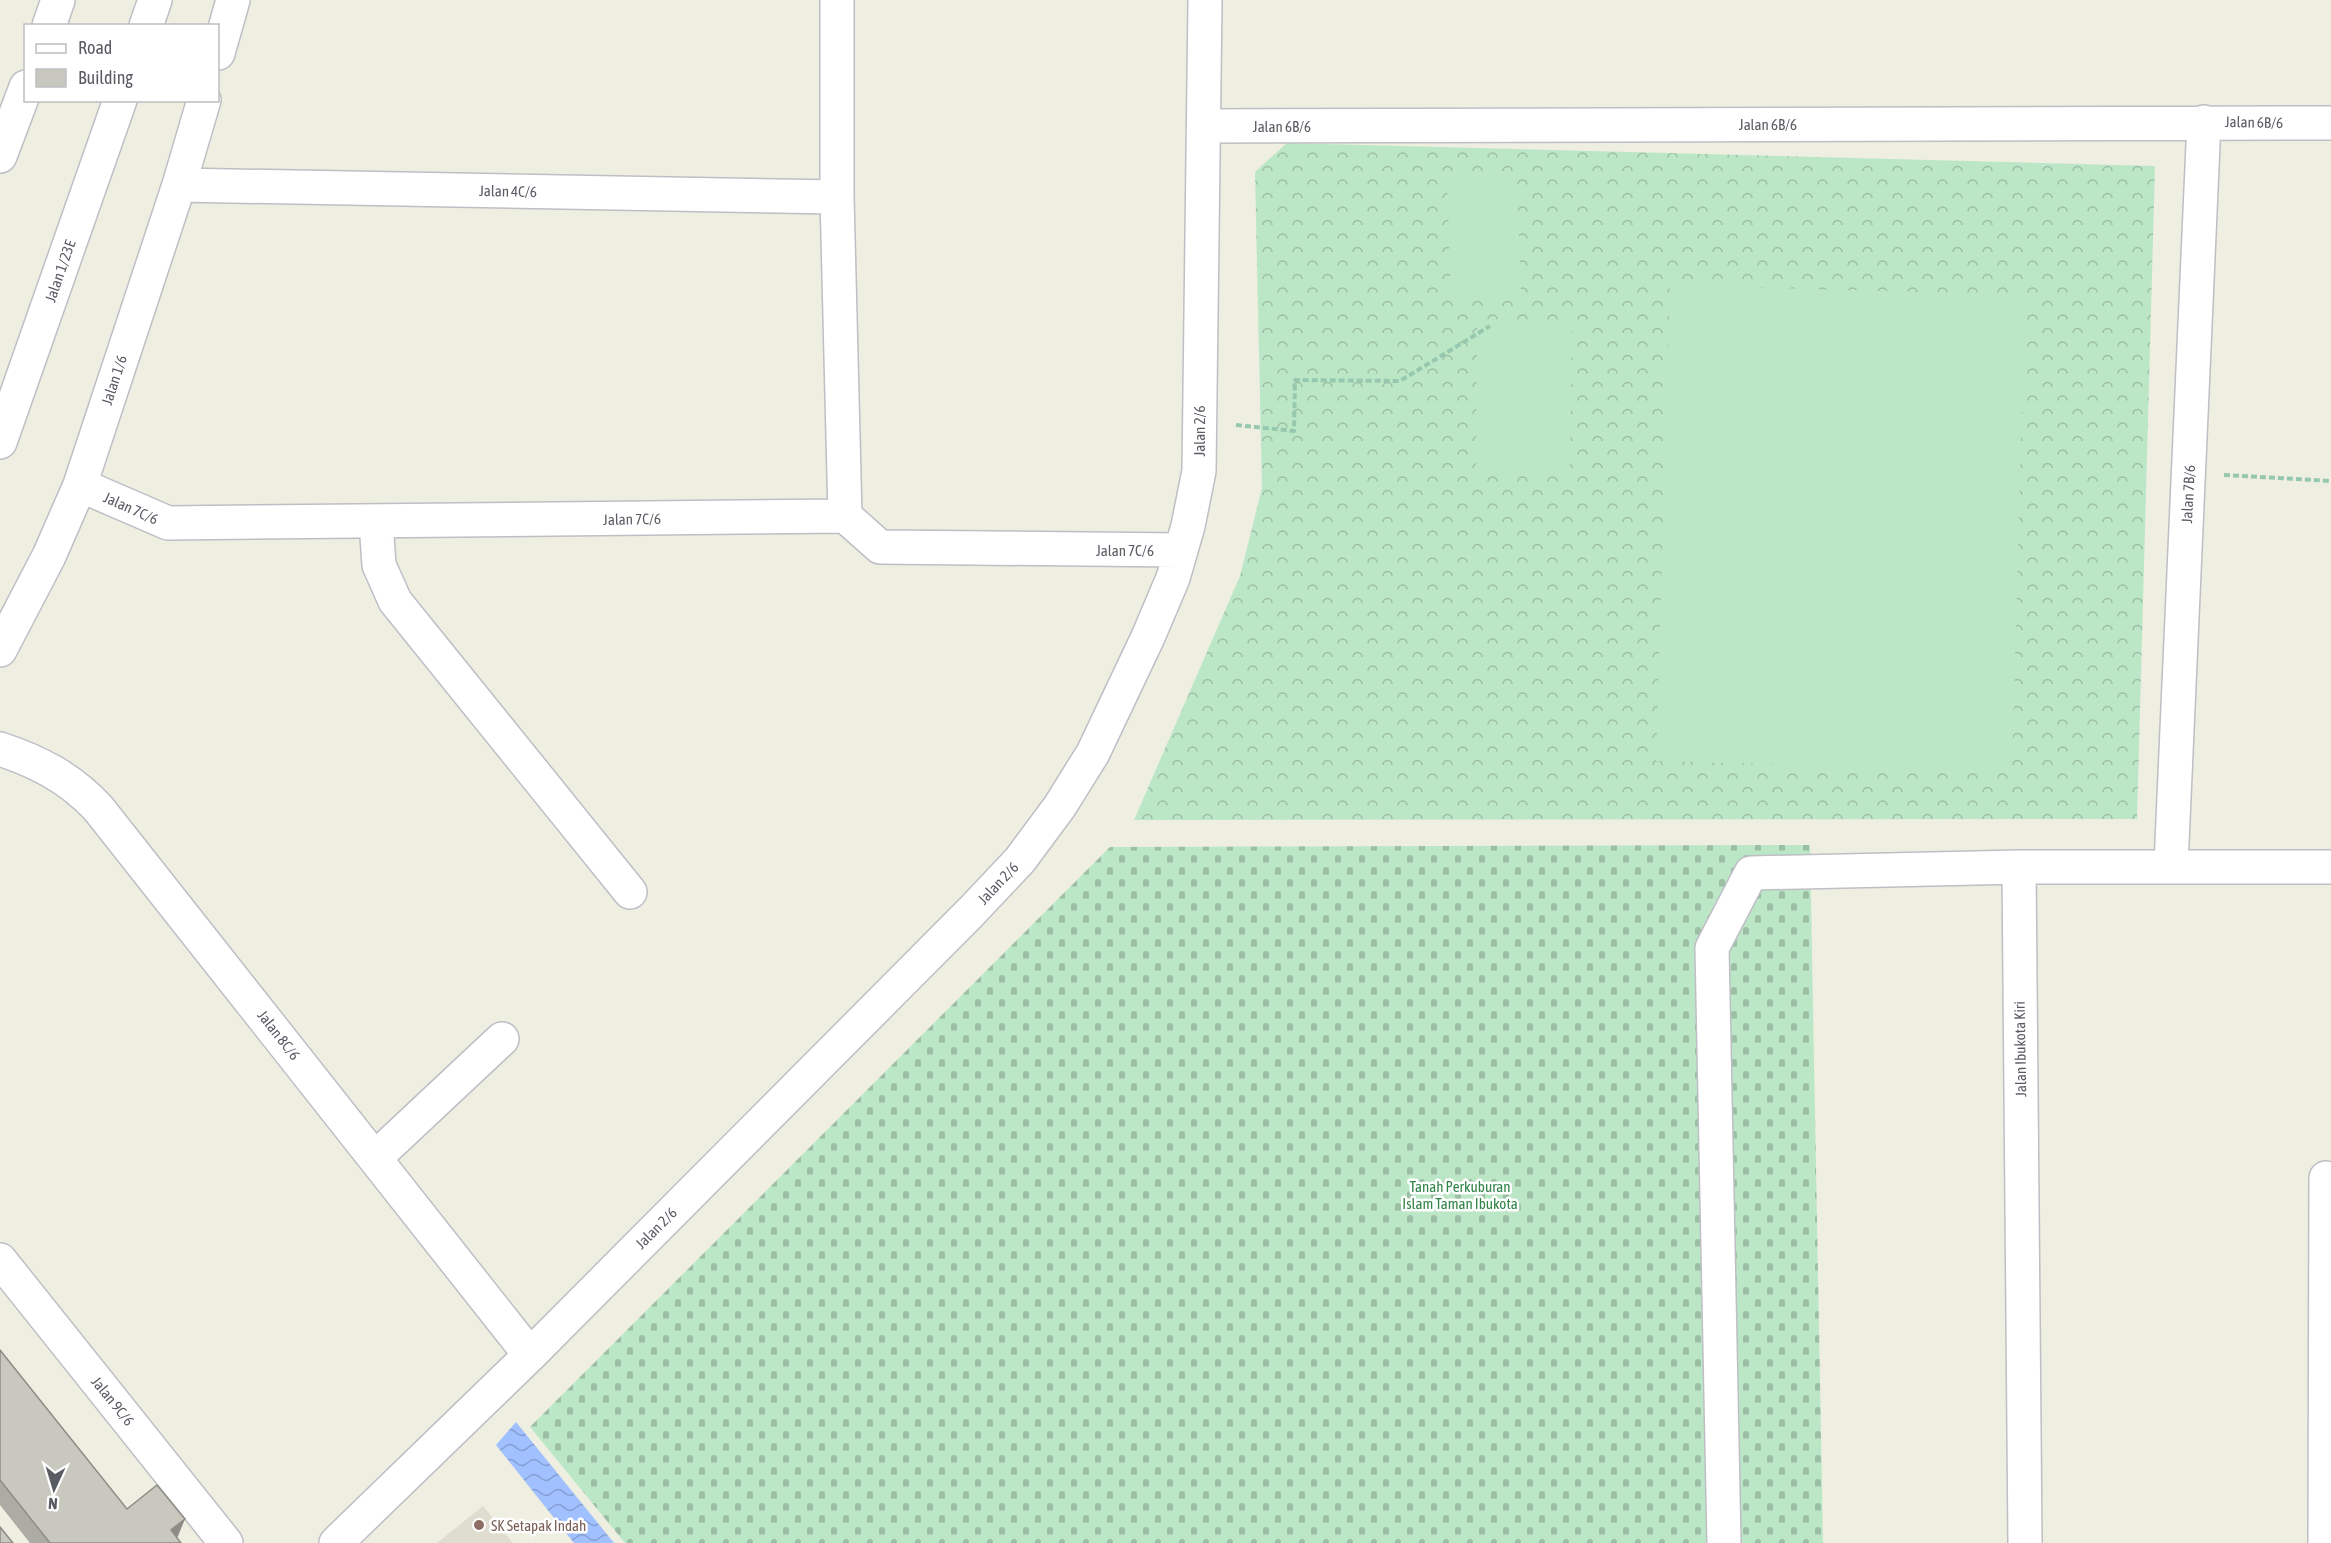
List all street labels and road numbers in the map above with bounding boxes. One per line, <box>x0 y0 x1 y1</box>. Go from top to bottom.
street label: Jalan 6B/6 <box>2225 113 2283 131</box>
street label: Jalan 6B/6 <box>1739 116 1797 133</box>
street label: Jalan 6B/6 <box>1253 118 1311 135</box>
street label: Jalan 4C/6 <box>479 182 537 200</box>
street label: Jalan 1/23E <box>41 237 79 304</box>
street label: Jalan 1/6 <box>98 353 130 407</box>
street label: Jalan 2/6 <box>1191 405 1208 457</box>
street label: Jalan 7B/6 <box>2178 464 2198 524</box>
street label: Jalan 7C/6 <box>101 488 161 528</box>
street label: Jalan 7C/6 <box>603 510 661 528</box>
street label: Jalan 7C/6 <box>1096 542 1154 559</box>
street label: Jalan 2/6 <box>974 858 1022 908</box>
street label: Jalan Ibukota Kiri <box>2011 1001 2029 1097</box>
street label: Jalan 8C/6 <box>254 1007 304 1063</box>
street label: Jalan 2/6 <box>632 1204 680 1252</box>
street label: Jalan 9C/6 <box>88 1373 138 1429</box>

